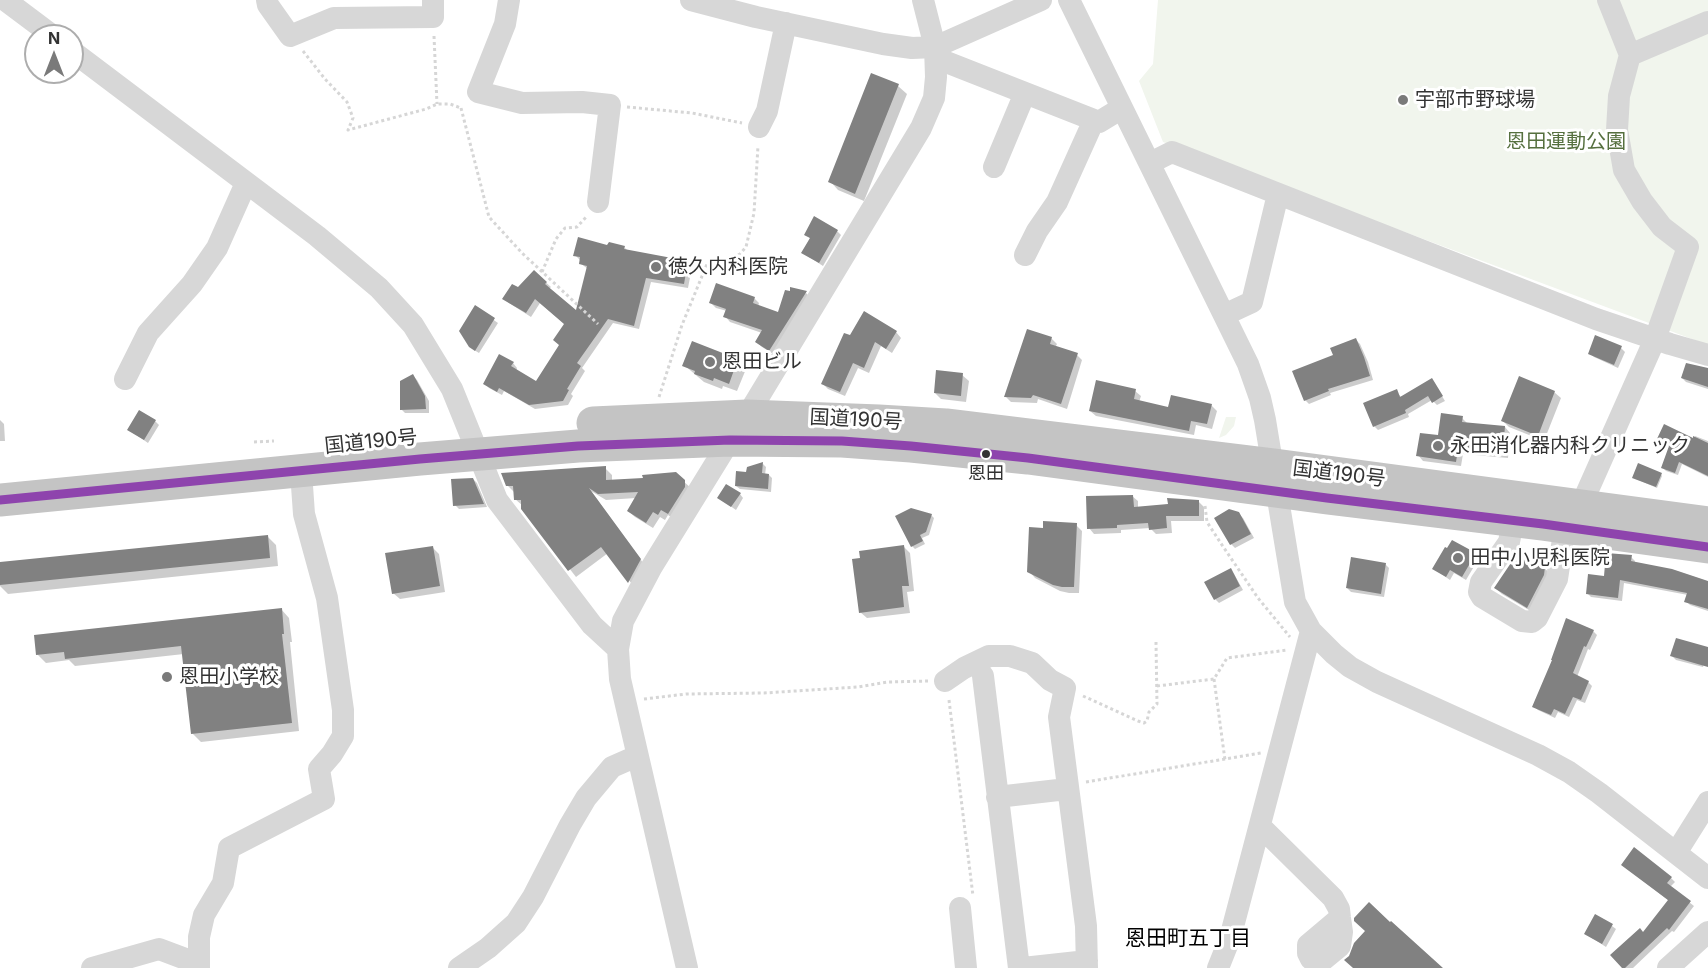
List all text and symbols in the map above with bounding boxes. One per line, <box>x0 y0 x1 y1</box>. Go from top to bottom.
north arrow <box>24 24 84 84</box>
text: N <box>48 28 60 48</box>
place label: 宇部市野球場 <box>1415 88 1535 112</box>
marker: 宇部市野球場 <box>1396 93 1410 107</box>
park label: 恩田運動公園 <box>1506 130 1626 154</box>
place label: 徳久内科医院 <box>668 255 788 279</box>
marker: 徳久内科医院 <box>649 260 663 274</box>
place label: 恩田ビル <box>722 350 802 374</box>
marker: 恩田ビル <box>703 355 717 369</box>
street label: 国道190号 <box>809 406 903 434</box>
street label: 国道190号 <box>323 425 419 459</box>
place label: 永田消化器内科クリニック <box>1450 434 1690 458</box>
marker: 永田消化器内科クリニック <box>1431 439 1445 453</box>
marker: 恩田 <box>980 448 992 460</box>
street label: 国道190号 <box>1291 456 1387 492</box>
place label: 恩田 <box>968 463 1004 485</box>
place label: 田中小児科医院 <box>1470 546 1610 570</box>
marker: 田中小児科医院 <box>1451 551 1465 565</box>
place label: 恩田小学校 <box>179 665 279 689</box>
marker: 恩田小学校 <box>160 670 174 684</box>
district label: 恩田町五丁目 <box>1125 926 1251 952</box>

